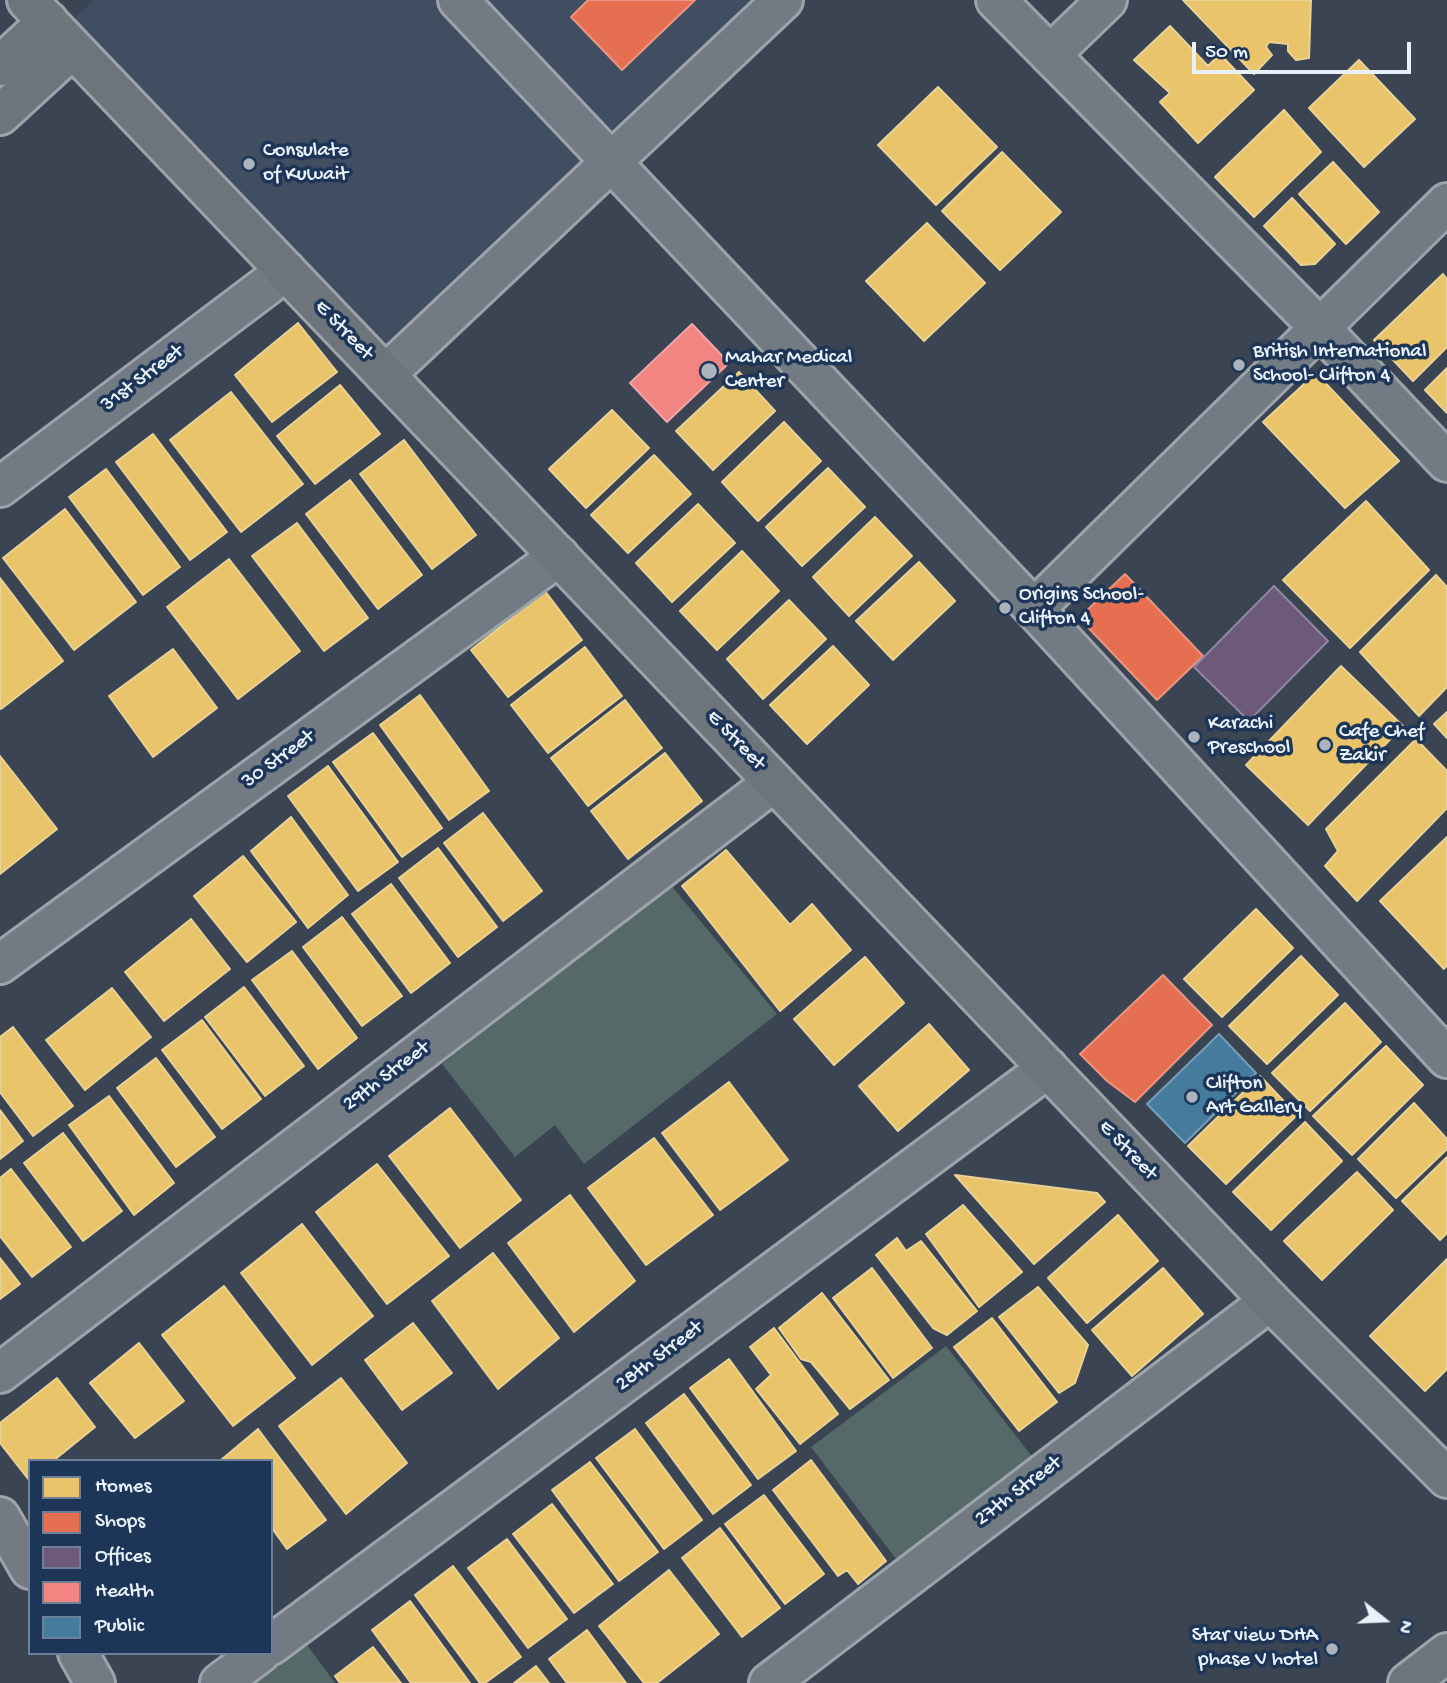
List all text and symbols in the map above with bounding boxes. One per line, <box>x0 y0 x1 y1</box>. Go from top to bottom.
scale bar <box>1195 28 1414 72</box>
text: 50 m <box>1205 41 1248 66</box>
place label: Consulate of Kuwait <box>263 139 349 189</box>
marker: Consulate of Kuwait <box>241 156 257 172</box>
street label: E Street <box>308 296 378 366</box>
street label: 31st Street <box>97 340 189 418</box>
place label: British International School- Clifton 4 <box>1253 340 1427 390</box>
place label: Mahar Medical Center <box>725 346 852 396</box>
marker: British International School- Clifton 4 <box>1231 357 1247 373</box>
marker: Mahar Medical Center <box>699 361 719 381</box>
place label: Origins School- Clifton 4 <box>1019 583 1144 633</box>
marker: Origins School- Clifton 4 <box>997 600 1013 616</box>
street label: E Street <box>700 706 770 776</box>
place label: Karachi Preschool <box>1208 712 1290 762</box>
place label: Cafe Chef Zakir <box>1339 720 1424 770</box>
street label: 30 Street <box>238 725 320 795</box>
marker: Karachi Preschool <box>1186 729 1202 745</box>
marker: Cafe Chef Zakir <box>1317 737 1333 753</box>
street label: 29th Street <box>339 1036 435 1118</box>
place label: Clifton Art Gallery <box>1206 1072 1302 1122</box>
marker: Clifton Art Gallery <box>1184 1089 1200 1105</box>
street label: E Street <box>1092 1116 1162 1186</box>
street label: 28th Street <box>611 1316 709 1398</box>
street label: 27th Street <box>971 1451 1067 1533</box>
legend <box>28 1459 273 1655</box>
text: Homes <box>95 1475 151 1500</box>
text: Shops <box>95 1510 145 1535</box>
text: Offices <box>95 1545 151 1570</box>
text: Health <box>95 1580 154 1605</box>
north arrow <box>1349 1585 1419 1655</box>
text: Public <box>95 1615 144 1640</box>
text: N <box>1392 1617 1417 1636</box>
place label: Star view DHA phase V hotel <box>1192 1624 1318 1674</box>
marker: Star view DHA phase V hotel <box>1324 1641 1340 1657</box>

